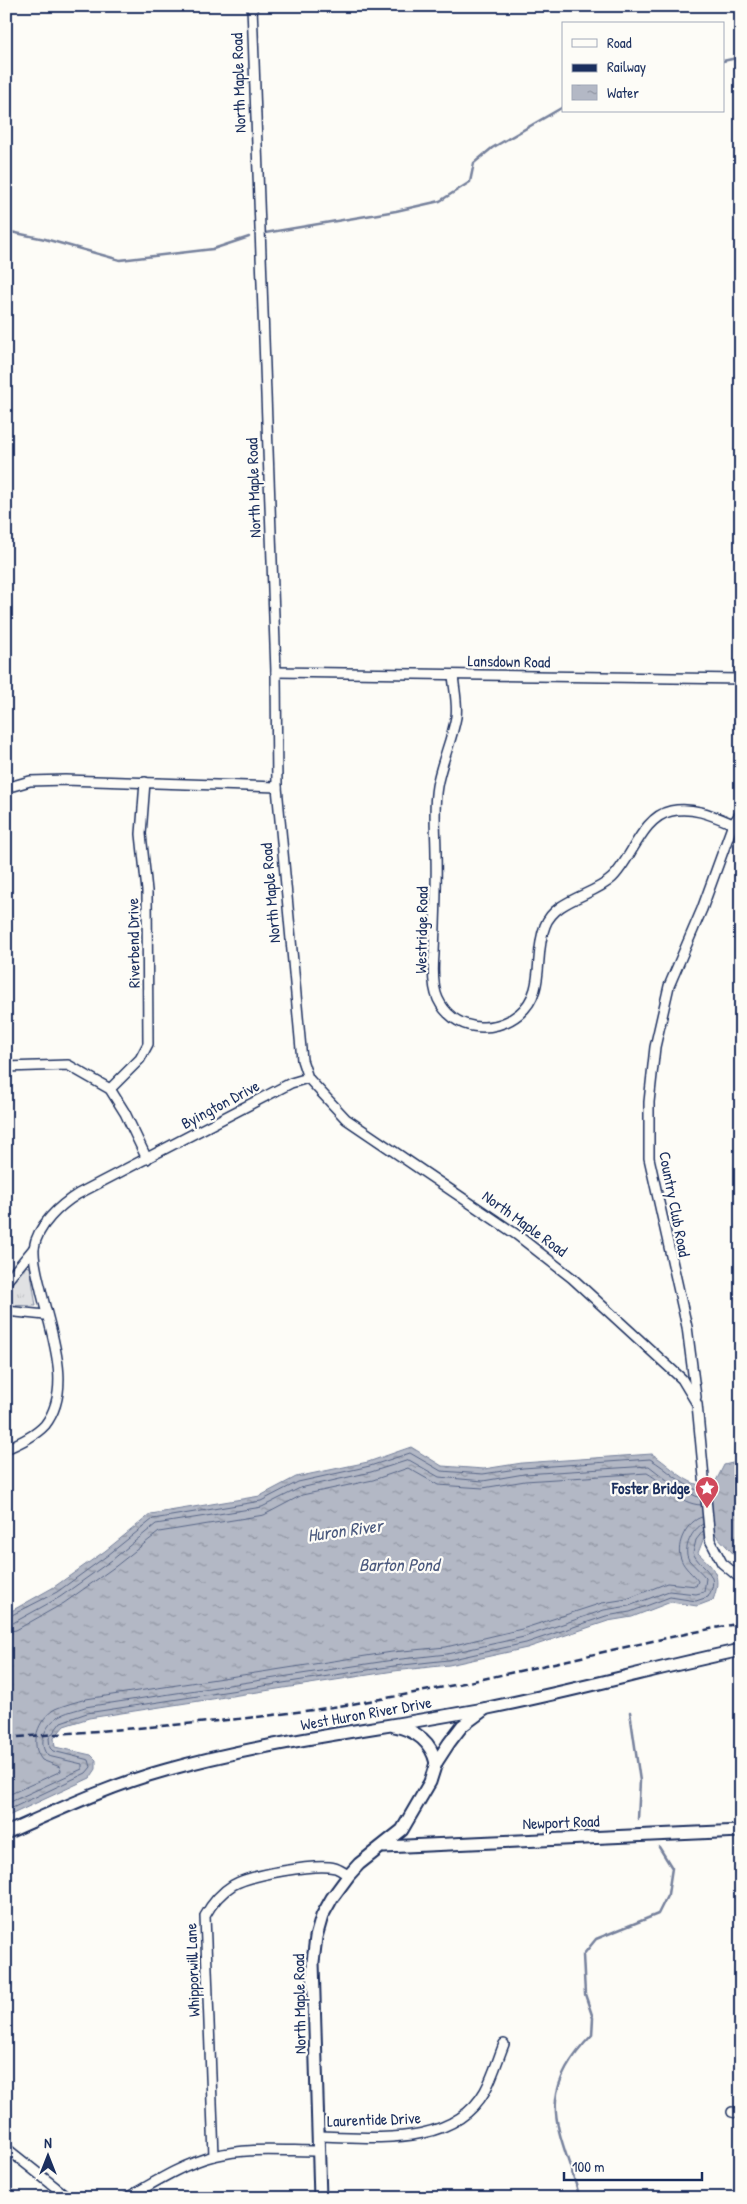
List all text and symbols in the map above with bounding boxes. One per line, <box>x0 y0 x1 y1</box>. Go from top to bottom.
legend <box>562 22 724 112</box>
text: Road <box>607 32 632 53</box>
street label: North Maple Road <box>225 33 251 133</box>
text: Railway <box>607 56 646 77</box>
text: Water <box>607 82 639 103</box>
street label: North Maple Road <box>240 438 266 538</box>
street label: Lansdown Road <box>467 649 551 673</box>
street label: North Maple Road <box>255 842 285 944</box>
street label: Westridge Road <box>409 886 433 974</box>
street label: Riverbend Drive <box>121 897 145 988</box>
street label: Byington Drive <box>177 1074 264 1134</box>
street label: Country Club Road <box>654 1149 696 1259</box>
street label: North Maple Road <box>478 1185 572 1261</box>
place icon: Foster Bridge <box>694 1475 720 1509</box>
place label: Foster Bridge <box>611 1477 691 1500</box>
water label: Huron River <box>306 1512 386 1548</box>
water label: Barton Pond <box>359 1552 442 1577</box>
street label: West Huron River Drive <box>299 1691 434 1735</box>
street label: Newport Road <box>522 1810 600 1834</box>
street label: Whipporwill Lane <box>179 1922 205 2017</box>
street label: North Maple Road <box>287 1954 311 2054</box>
street label: Laurentide Drive <box>327 2106 422 2132</box>
north arrow <box>22 2132 72 2182</box>
text: N <box>44 2133 52 2152</box>
scale bar <box>564 2149 702 2181</box>
text: 100 m <box>572 2156 605 2177</box>

